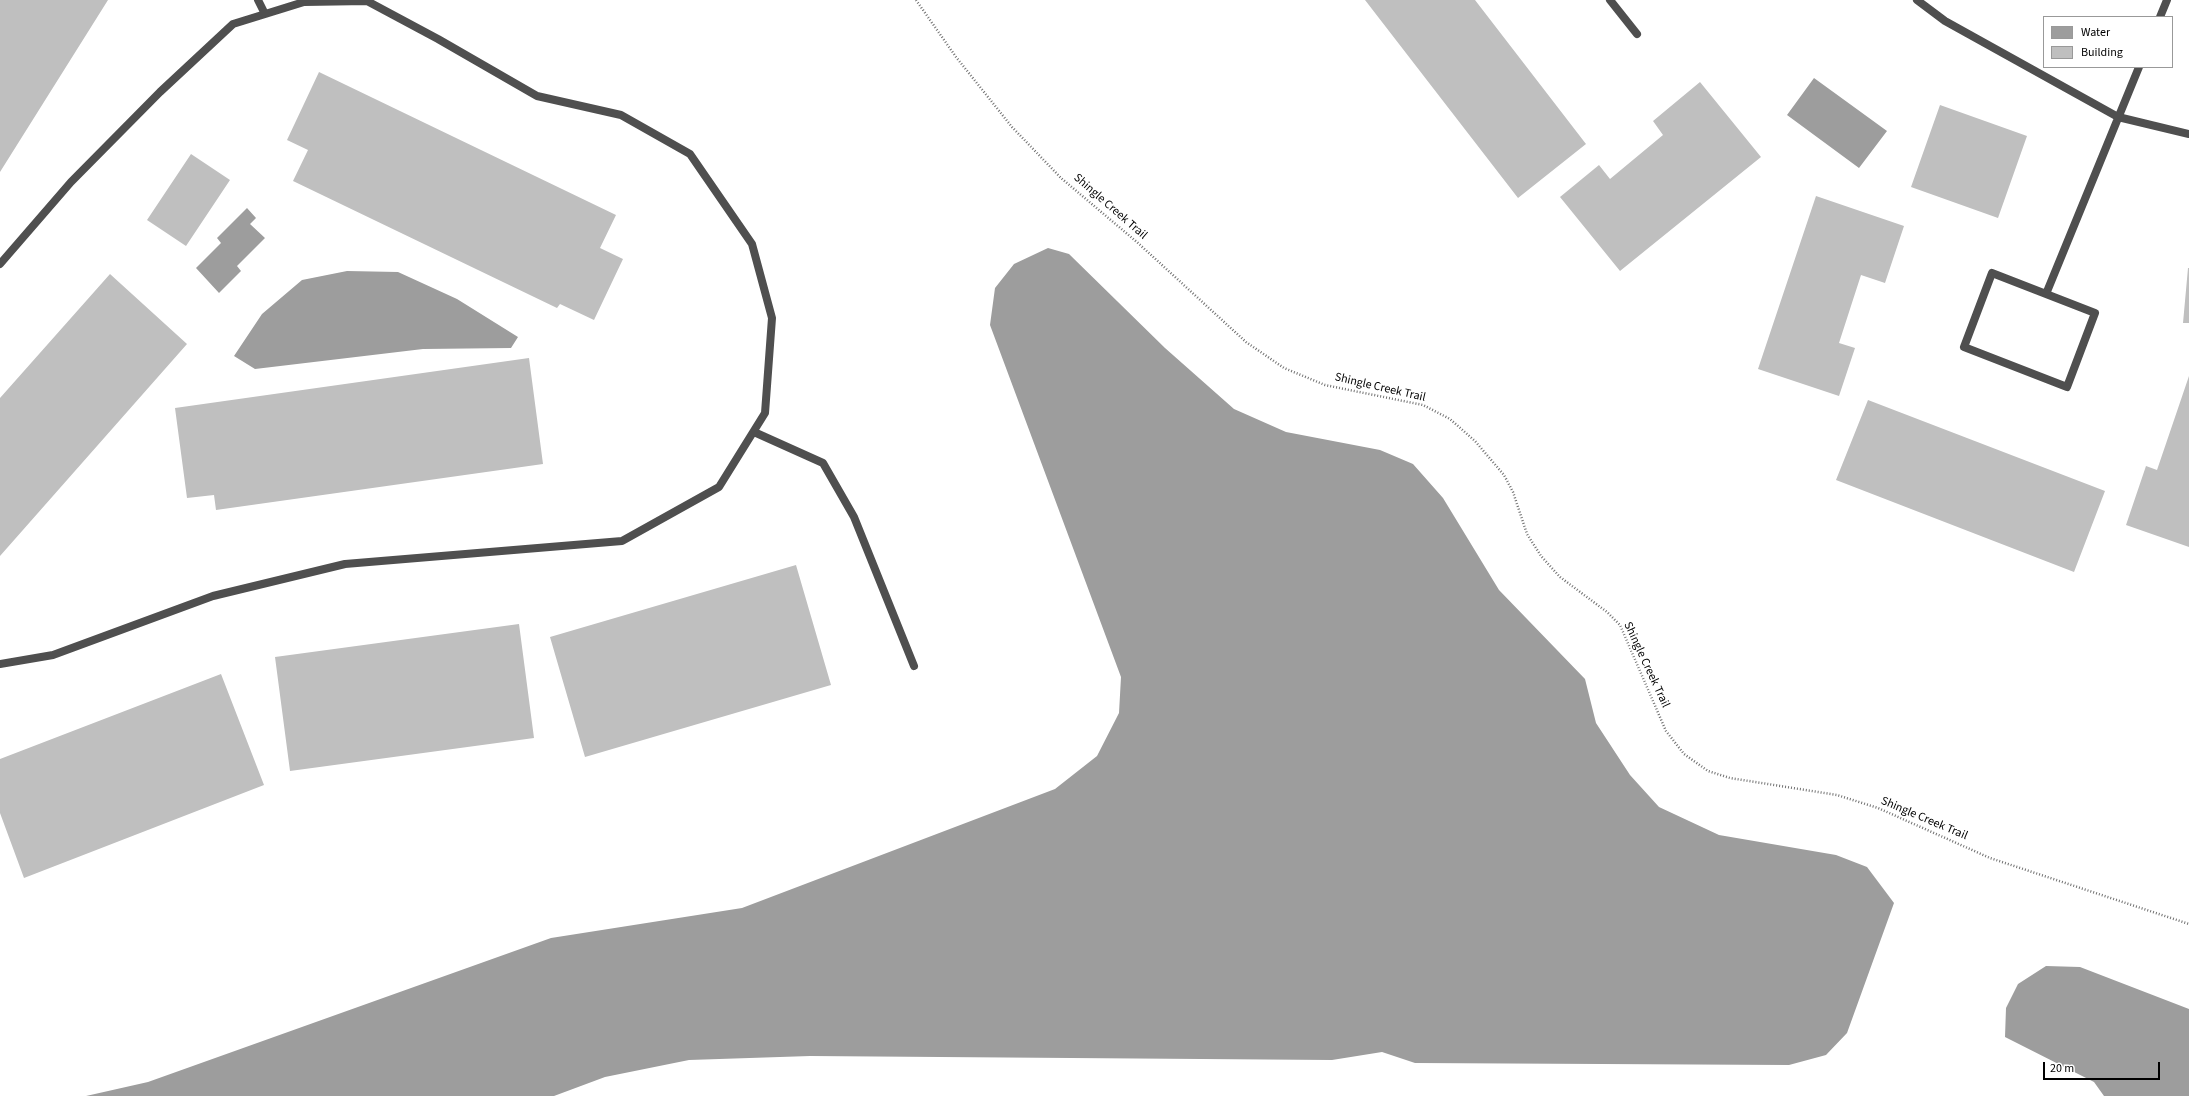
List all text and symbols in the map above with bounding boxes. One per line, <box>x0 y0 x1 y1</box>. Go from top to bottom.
legend <box>2043 16 2173 68</box>
text: Water <box>2081 24 2110 41</box>
text: Building <box>2081 44 2123 61</box>
street label: Shingle Creek Trail <box>1070 171 1150 243</box>
street label: Shingle Creek Trail <box>1333 371 1427 405</box>
street label: Shingle Creek Trail <box>1620 620 1672 710</box>
street label: Shingle Creek Trail <box>1878 794 1970 844</box>
scale bar <box>2045 1054 2162 1080</box>
text: 20 m <box>2050 1060 2074 1077</box>

